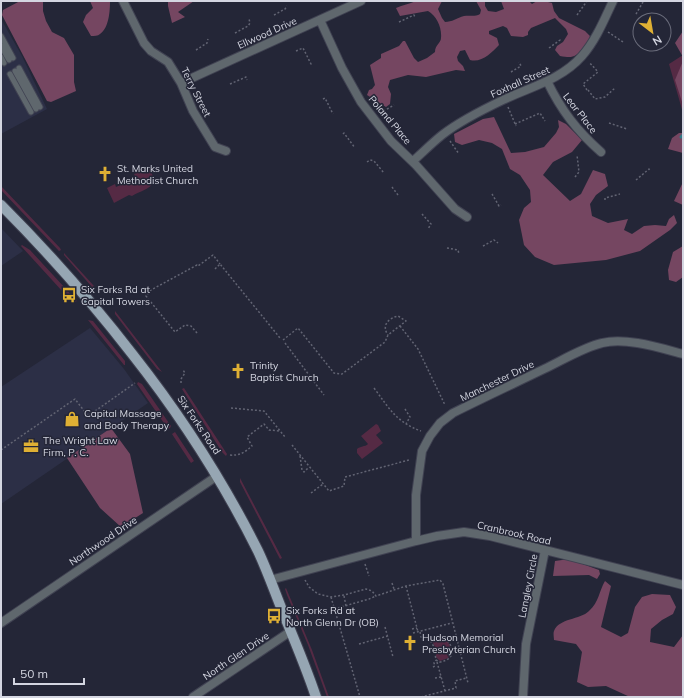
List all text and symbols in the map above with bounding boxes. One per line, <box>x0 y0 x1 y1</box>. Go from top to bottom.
north arrow <box>632 12 672 52</box>
street label: Ellwood Drive <box>235 14 299 52</box>
text: N <box>650 32 664 49</box>
street label: Foxhall Street <box>488 63 552 101</box>
street label: Terry Street <box>178 65 214 119</box>
street label: Lear Place <box>560 90 600 136</box>
street label: Poland Place <box>366 93 414 147</box>
place label: St. Marks United Methodist Church <box>117 162 198 187</box>
church icon: St. Marks United Methodist Church <box>96 165 114 183</box>
place label: Six Forks Rd at Capital Towers <box>81 283 150 308</box>
bus stop icon: Six Forks Rd at Capital Towers <box>60 286 78 304</box>
street label: Manchester Drive <box>458 357 536 405</box>
place label: Trinity Baptist Church <box>250 359 319 384</box>
church icon: Trinity Baptist Church <box>229 362 247 380</box>
street label: Six Forks Road <box>174 393 224 457</box>
place label: Capital Massage and Body Therapy <box>84 407 170 432</box>
shop icon: Capital Massage and Body Therapy <box>63 410 81 428</box>
place label: The Wright Law Firm, P. C. <box>43 434 118 459</box>
office icon: The Wright Law Firm, P. C. <box>22 437 40 455</box>
street label: Northwood Drive <box>67 513 139 569</box>
street label: Cranbrook Road <box>476 518 552 548</box>
street label: Langley Circle <box>515 553 541 619</box>
place label: Six Forks Rd at North Glenn Dr (OB) <box>286 604 379 629</box>
bus stop icon: Six Forks Rd at North Glenn Dr (OB) <box>265 607 283 625</box>
street label: North Glen Drive <box>201 629 271 683</box>
place label: Hudson Memorial Presbyterian Church <box>422 631 516 656</box>
church icon: Hudson Memorial Presbyterian Church <box>401 634 419 652</box>
scale bar <box>14 660 84 686</box>
text: 50 m <box>20 666 48 681</box>

